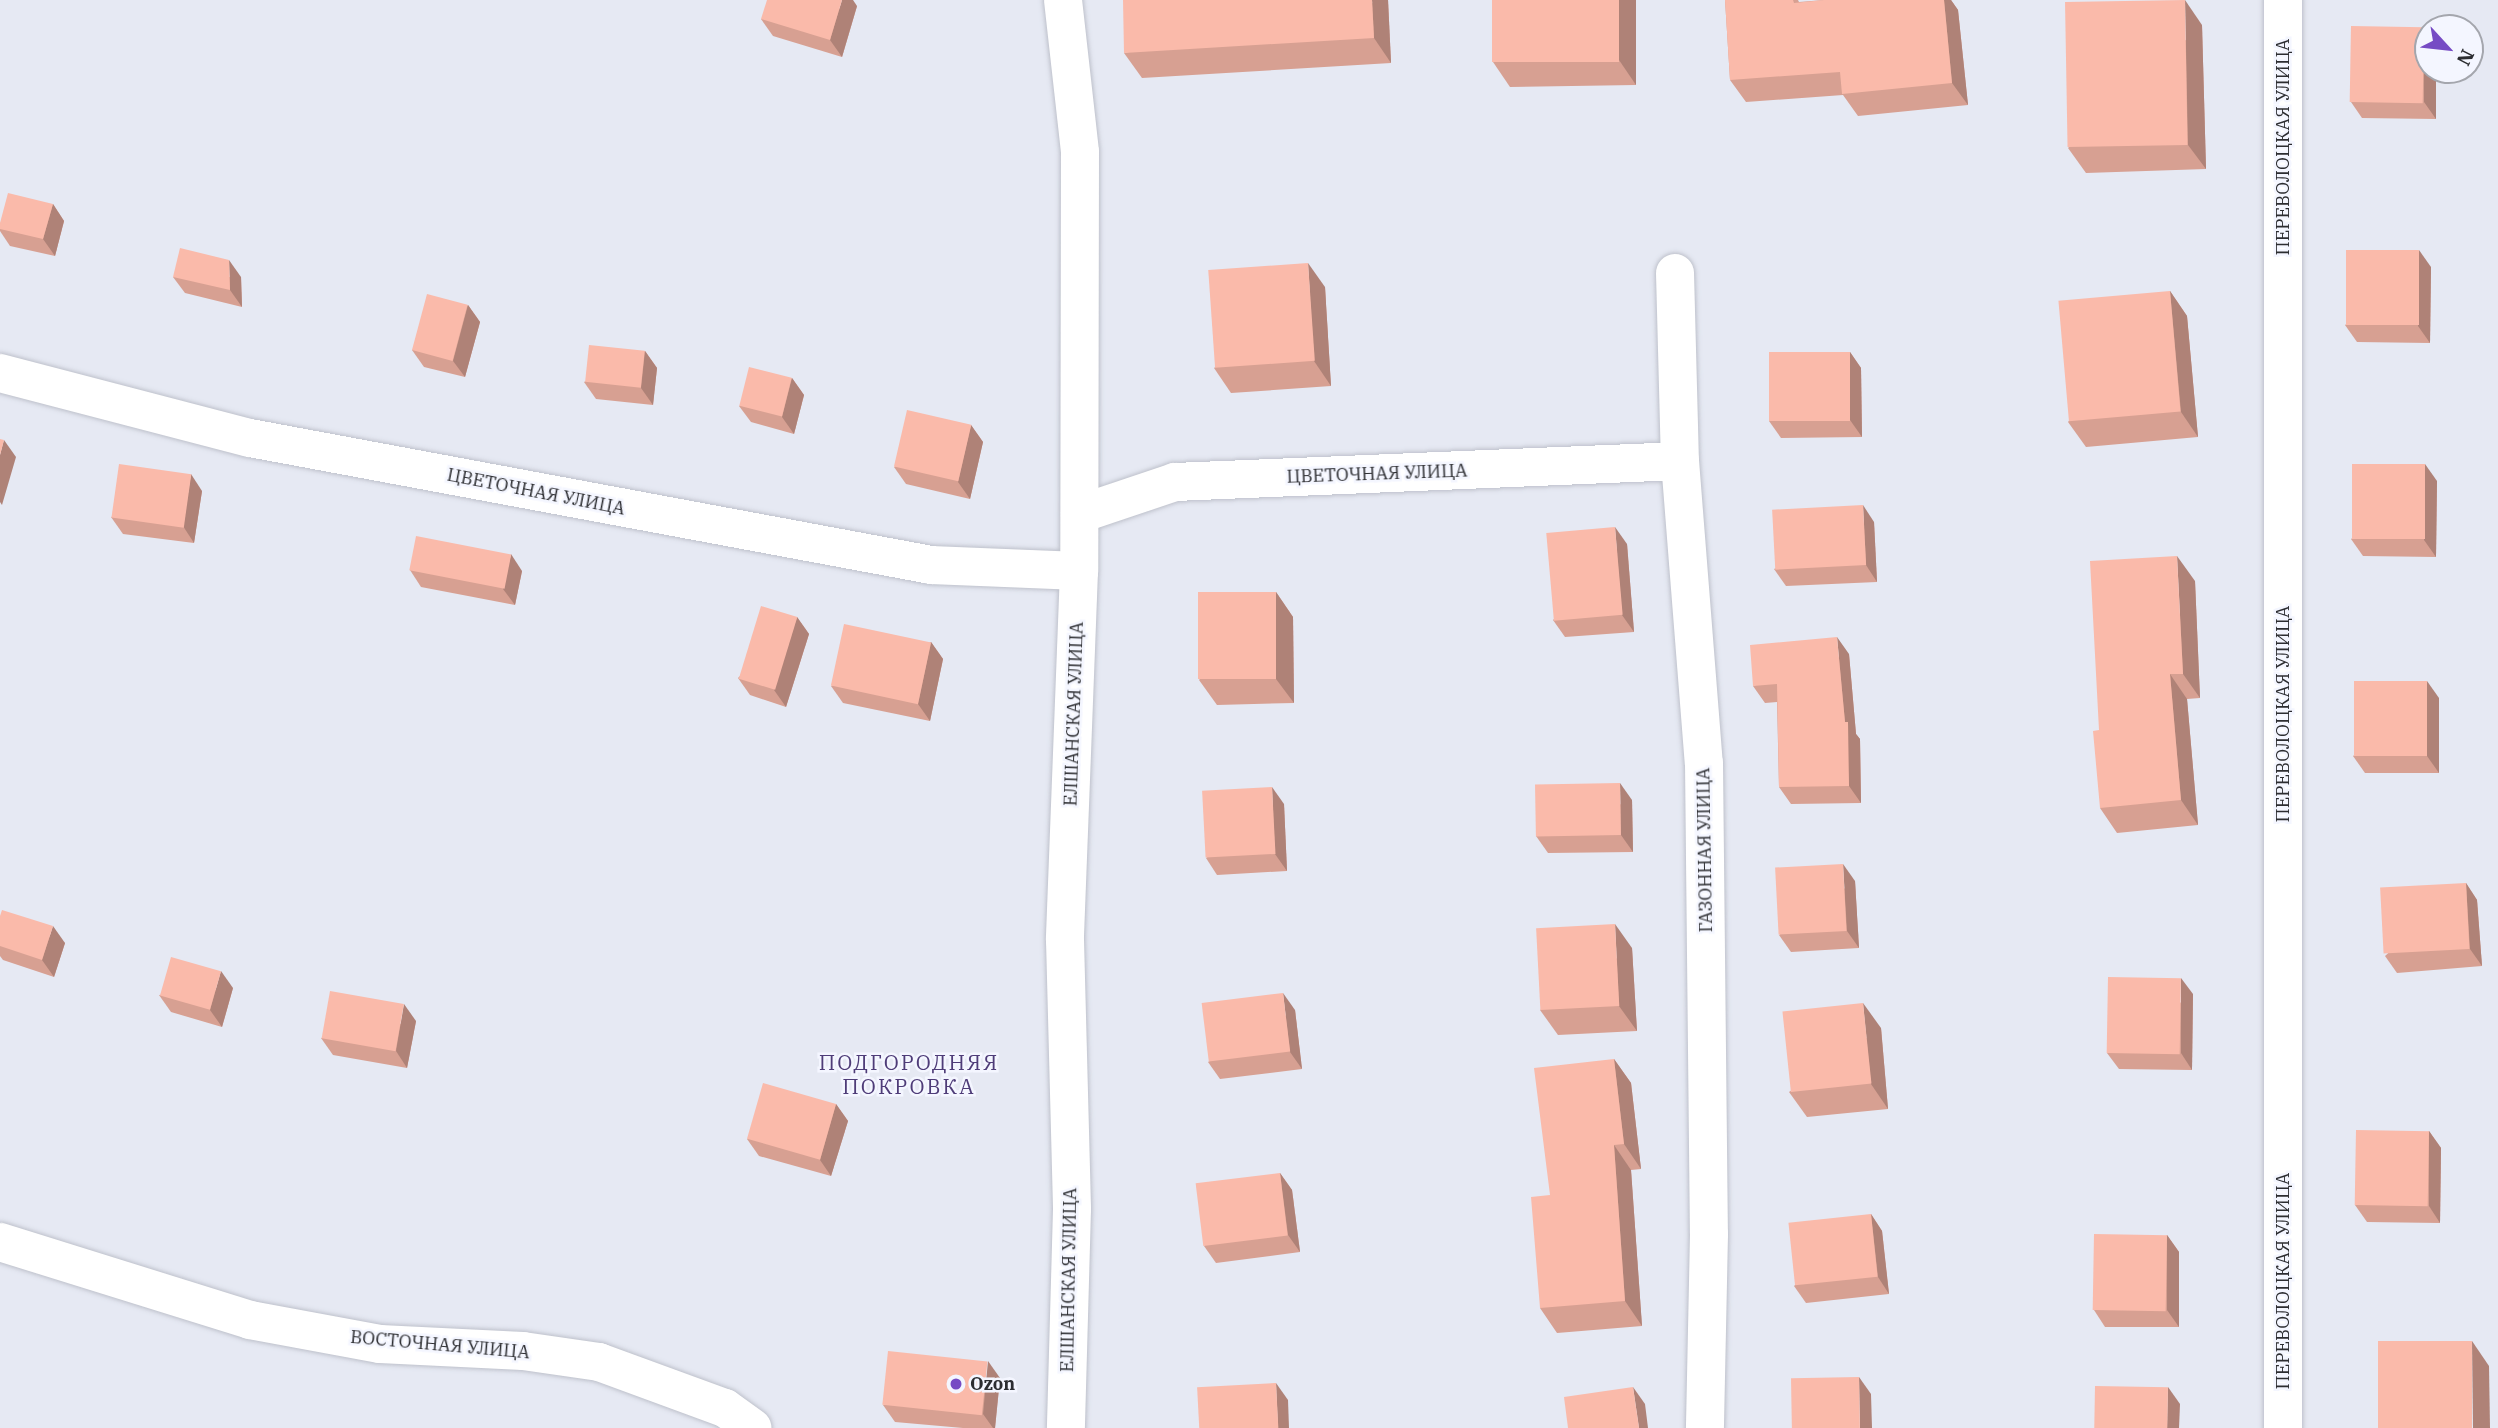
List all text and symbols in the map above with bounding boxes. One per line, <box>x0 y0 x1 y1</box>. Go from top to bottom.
north arrow <box>2414 14 2484 84</box>
street label: ПЕРЕВОЛОЦКАЯ УЛИЦА <box>2272 39 2294 255</box>
text: N <box>2452 45 2480 70</box>
street label: ЦВЕТОЧНАЯ УЛИЦА <box>1286 460 1468 488</box>
street label: ЦВЕТОЧНАЯ УЛИЦА <box>445 464 627 520</box>
street label: ПЕРЕВОЛОЦКАЯ УЛИЦА <box>2272 606 2294 822</box>
street label: ЕЛШАНСКАЯ УЛИЦА <box>1060 621 1088 807</box>
street label: ГАЗОННАЯ УЛИЦА <box>1693 767 1717 933</box>
district label: ПОДГОРОДНЯЯ ПОКРОВКА <box>820 1049 998 1099</box>
street label: ПЕРЕВОЛОЦКАЯ УЛИЦА <box>2272 1173 2294 1389</box>
street label: ЕЛШАНСКАЯ УЛИЦА <box>1057 1188 1081 1372</box>
street label: ВОСТОЧНАЯ УЛИЦА <box>349 1326 531 1364</box>
place label: Ozon <box>970 1373 1015 1395</box>
marker: Ozon <box>948 1376 964 1392</box>

